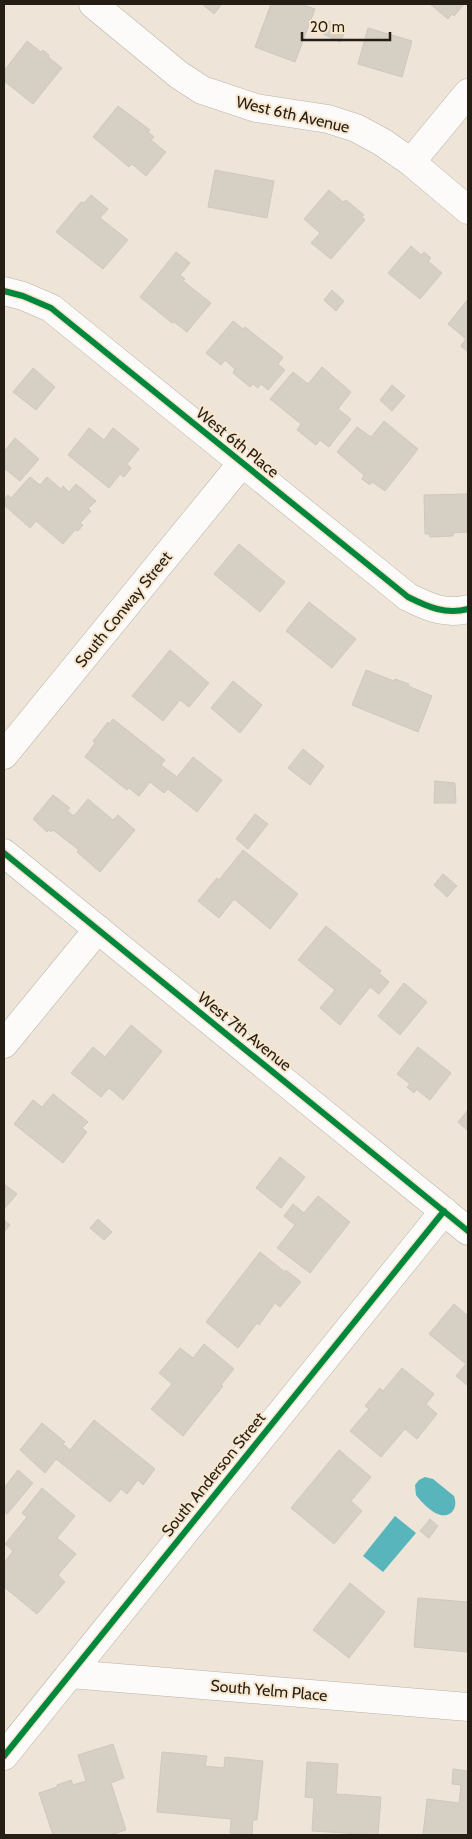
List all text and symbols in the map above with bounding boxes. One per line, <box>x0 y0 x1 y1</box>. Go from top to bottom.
scale bar <box>302 10 390 42</box>
text: 20 m <box>310 18 345 36</box>
street label: West 6th Avenue <box>234 92 351 137</box>
street label: West 6th Place <box>192 403 283 482</box>
street label: South Conway Street <box>71 547 176 671</box>
street label: West 7th Avenue <box>194 988 295 1075</box>
street label: South Anderson Street <box>157 1408 270 1540</box>
street label: South Yelm Place <box>210 1676 328 1705</box>

